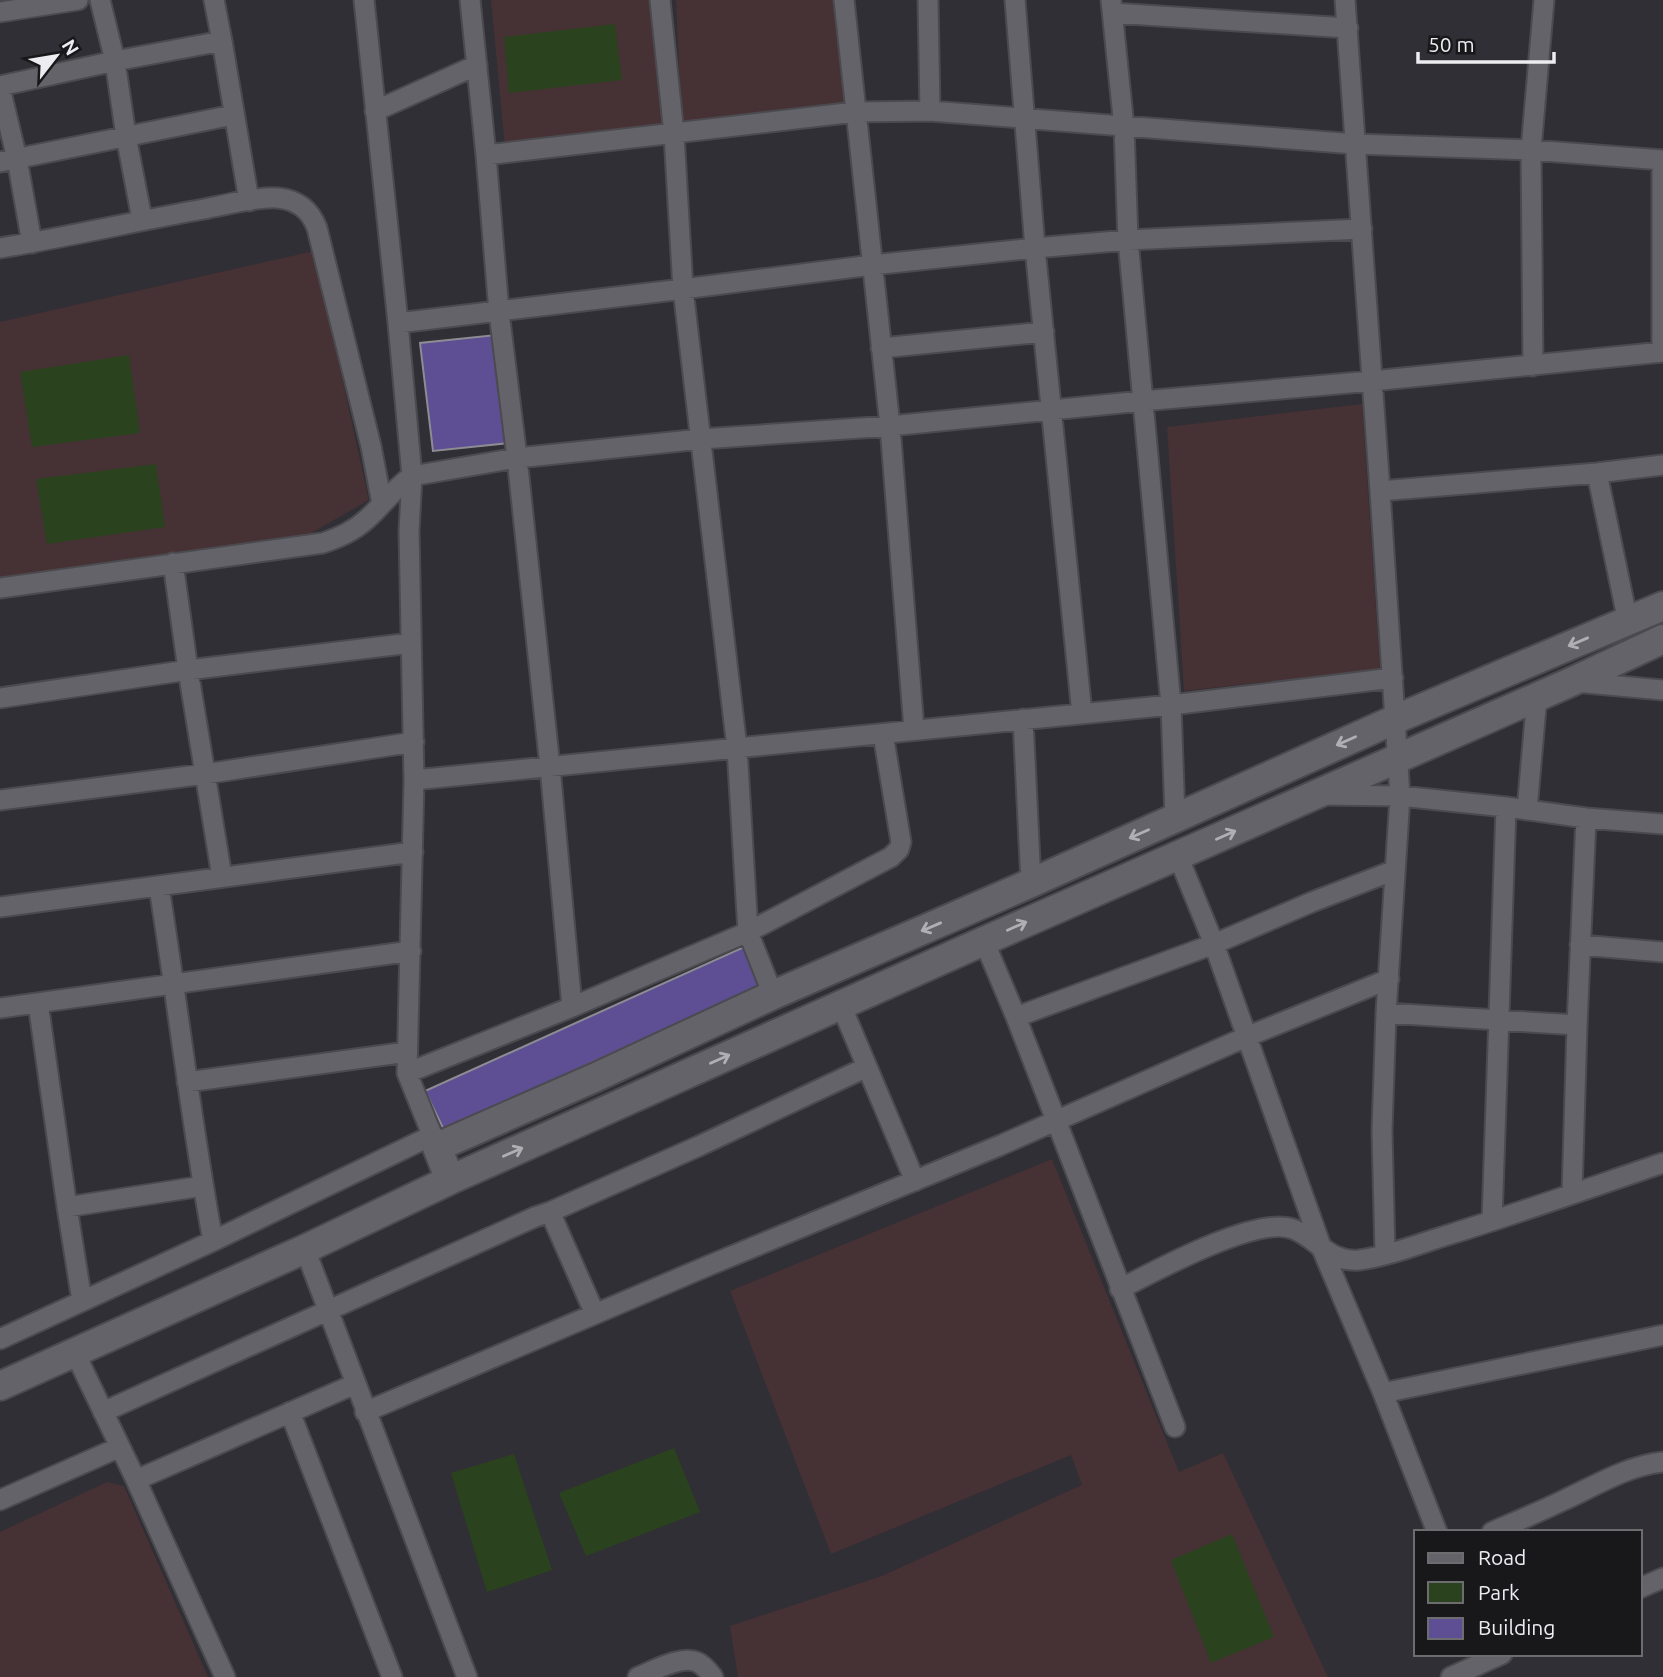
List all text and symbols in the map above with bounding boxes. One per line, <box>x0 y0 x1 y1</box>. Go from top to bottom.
north arrow <box>21 21 91 91</box>
scale bar <box>1418 21 1554 65</box>
text: 50 m <box>1428 32 1475 56</box>
text: N <box>57 35 84 59</box>
one-way arrow <box>1568 637 1589 650</box>
one-way arrow <box>1336 735 1357 748</box>
one-way arrow <box>1214 828 1236 841</box>
one-way arrow <box>1128 829 1149 842</box>
one-way arrow <box>1006 919 1028 932</box>
one-way arrow <box>920 921 942 934</box>
one-way arrow <box>709 1052 731 1065</box>
one-way arrow <box>502 1145 523 1158</box>
legend <box>1414 1530 1642 1656</box>
text: Road <box>1478 1545 1526 1569</box>
text: Park <box>1478 1580 1520 1604</box>
text: Building <box>1478 1615 1555 1639</box>

